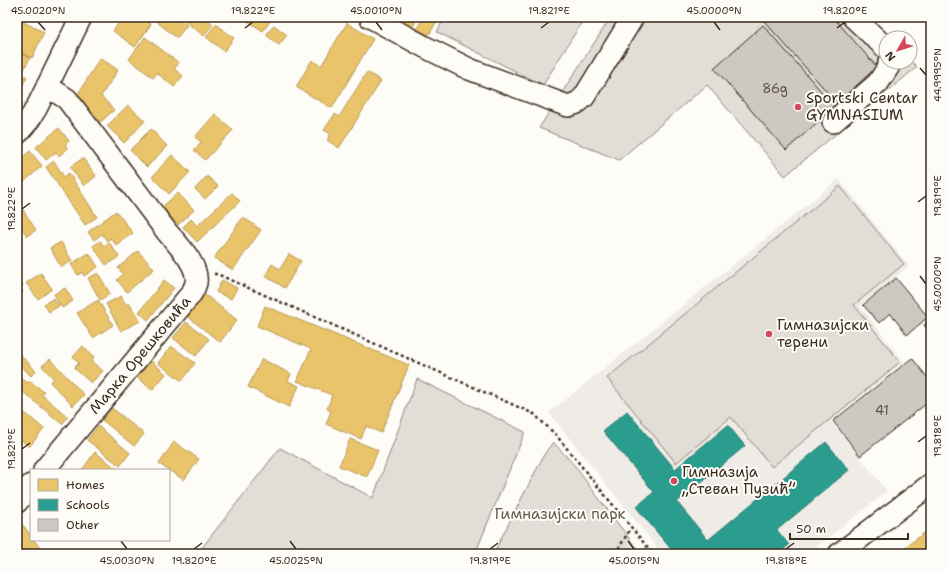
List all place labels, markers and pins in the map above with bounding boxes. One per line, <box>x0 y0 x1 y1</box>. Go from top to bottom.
place label: Sportski Centar GYMNASIUM <box>806 88 918 125</box>
marker: Sportski Centar GYMNASIUM <box>793 102 803 112</box>
place label: Гимназијски терени <box>777 315 869 352</box>
marker: Гимназијски терени <box>764 329 774 339</box>
place label: Гимназија „Стеван Пузић” <box>681 462 796 499</box>
marker: Гимназија „Стеван Пузић” <box>669 476 679 486</box>

